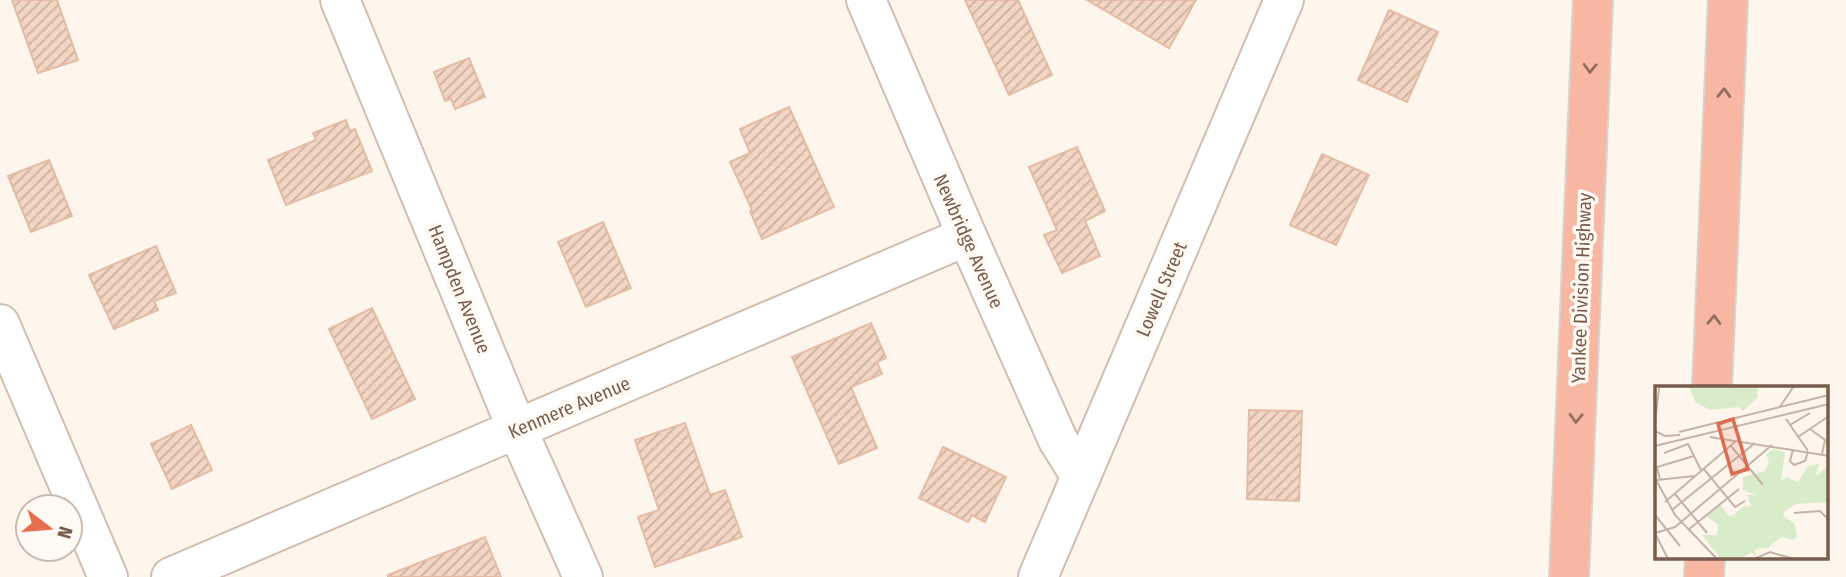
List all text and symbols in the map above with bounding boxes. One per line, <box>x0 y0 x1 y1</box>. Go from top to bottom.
one-way arrow <box>1583 63 1598 74</box>
one-way arrow <box>1716 87 1731 98</box>
street label: Newbridge Avenue <box>929 170 1008 312</box>
street label: Yankee Division Highway <box>1567 192 1596 384</box>
street label: Hampden Avenue <box>423 222 496 357</box>
street label: Lowell Street <box>1131 237 1192 340</box>
one-way arrow <box>1707 314 1722 325</box>
street label: Kenmere Avenue <box>505 371 634 443</box>
inset map <box>1655 386 1828 560</box>
one-way arrow <box>1568 413 1583 424</box>
north arrow <box>14 493 84 563</box>
text: N <box>52 524 77 541</box>

